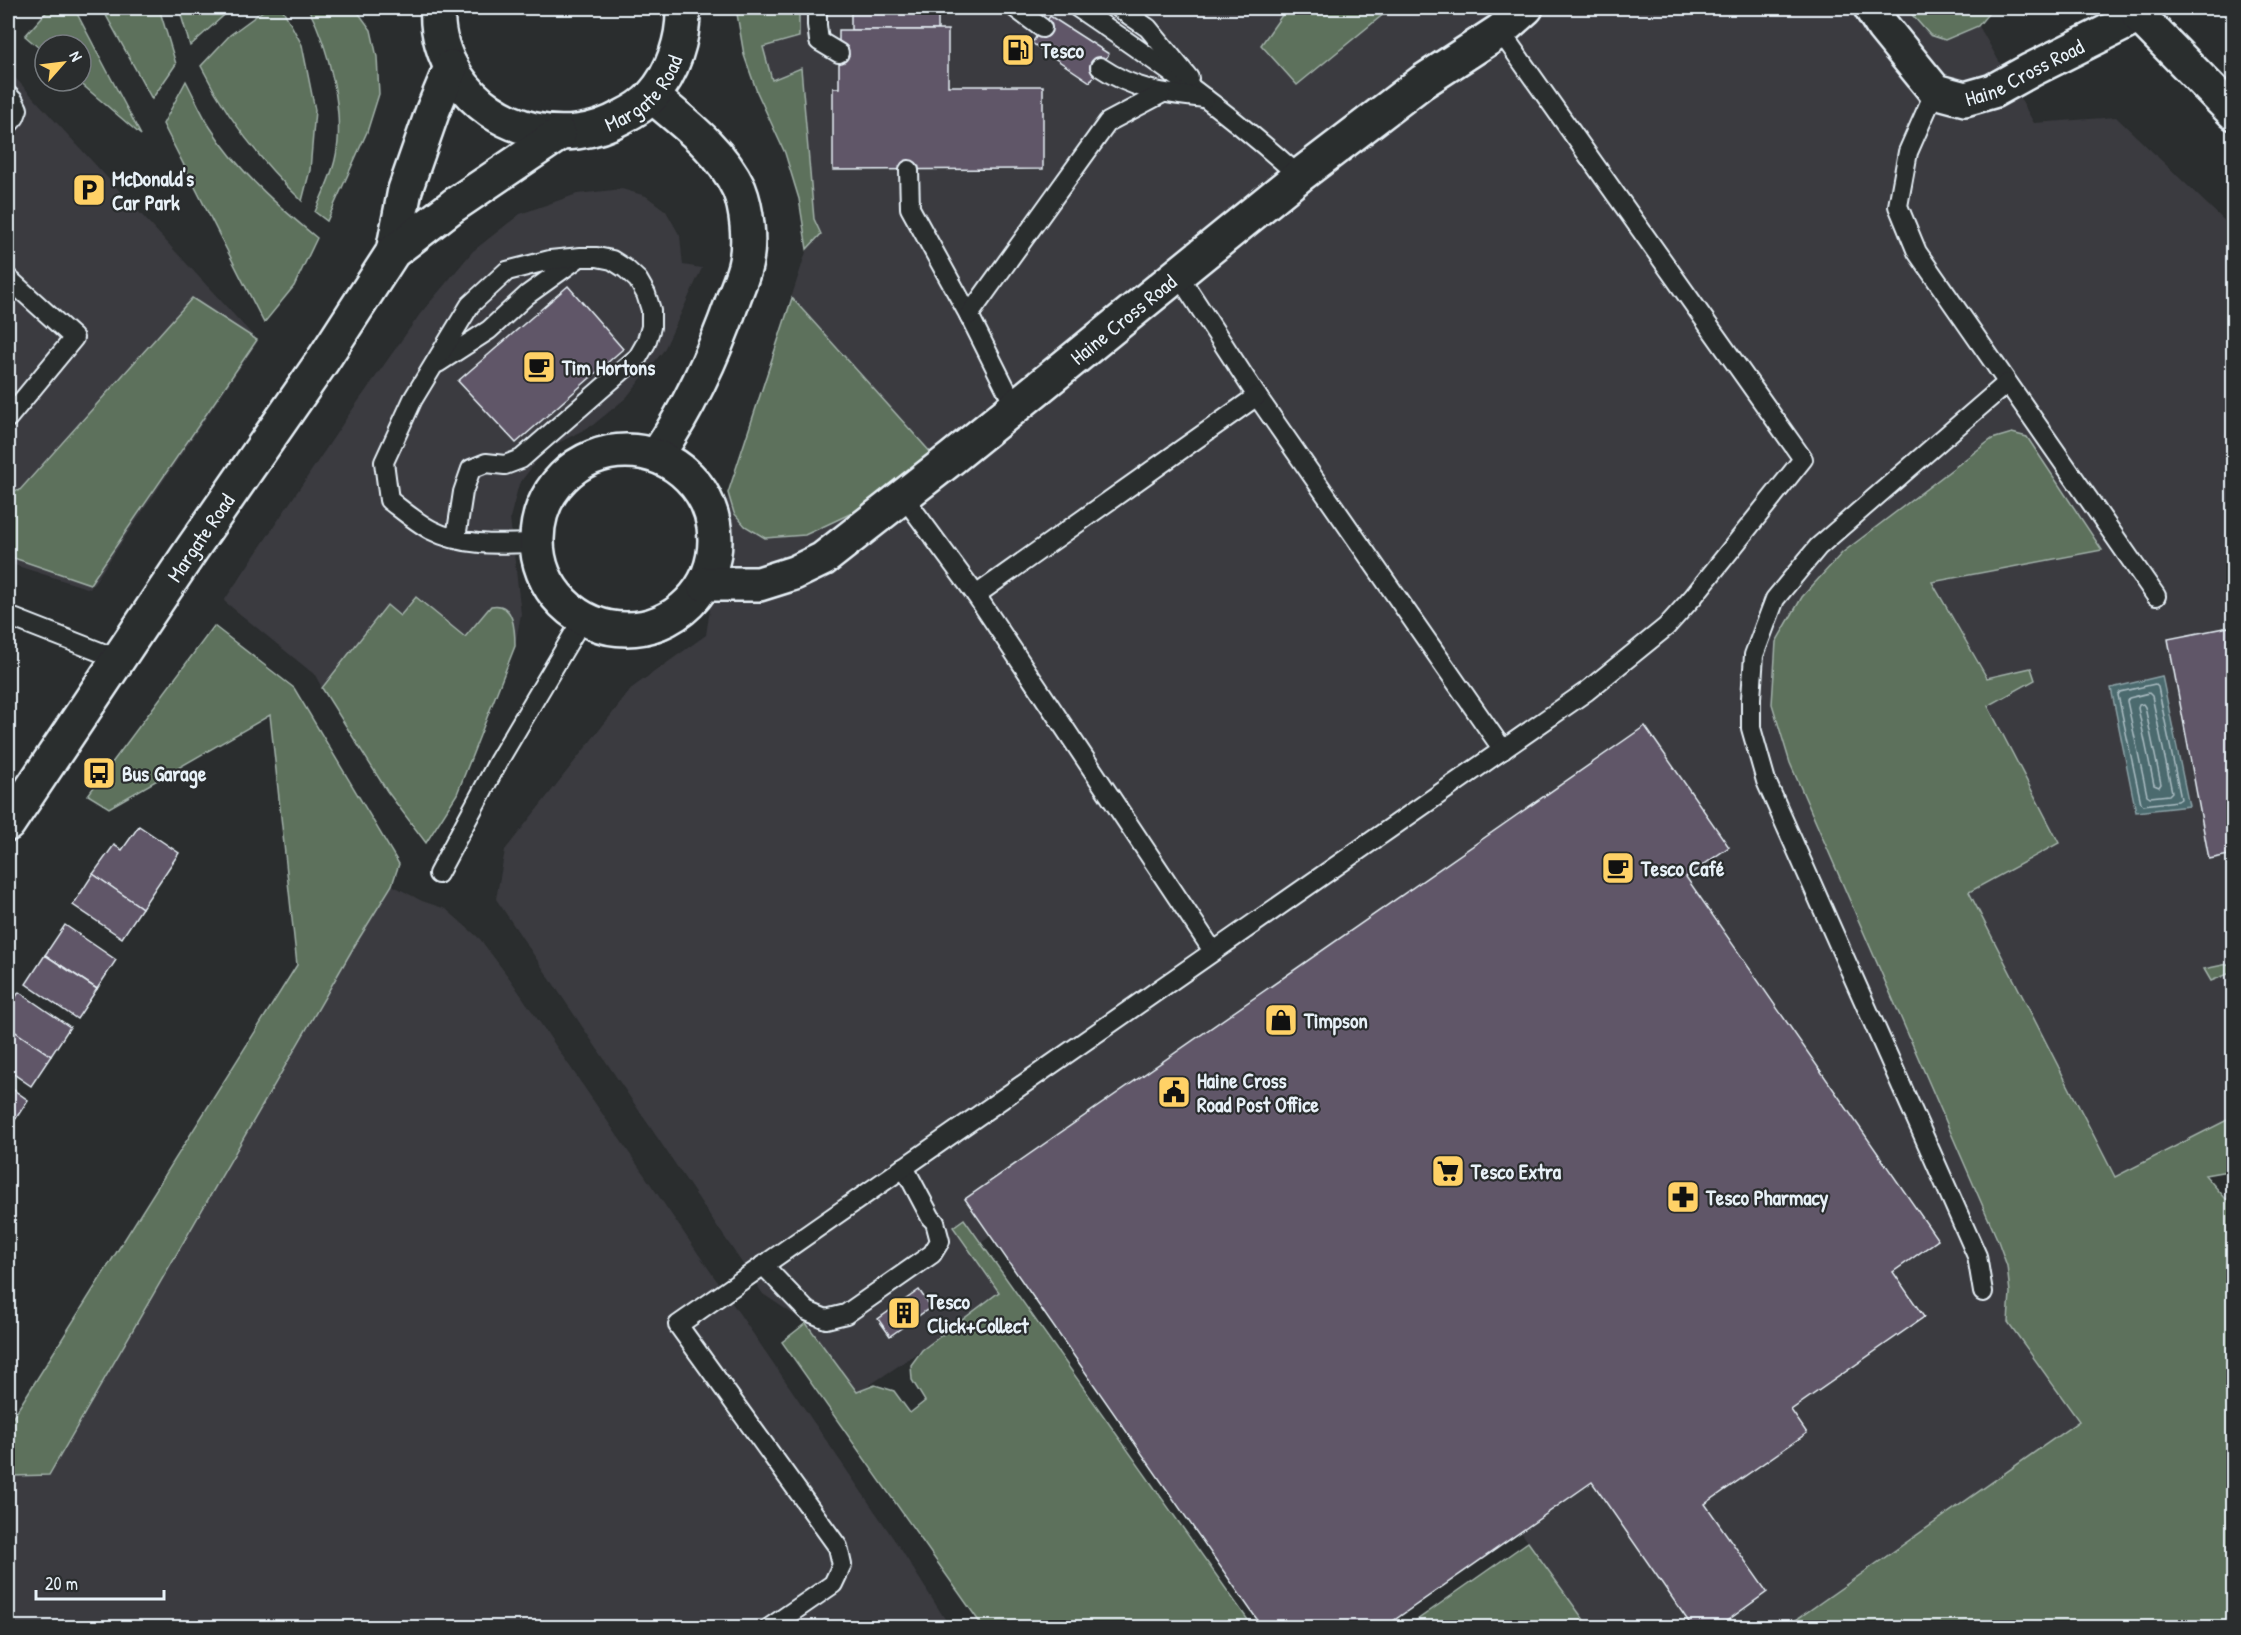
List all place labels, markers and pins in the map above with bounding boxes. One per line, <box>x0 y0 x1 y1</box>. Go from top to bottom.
fuel station icon: Tesco <box>1000 32 1036 68</box>
place label: Tesco <box>1040 36 1084 65</box>
place label: McDonald's Car Park <box>112 164 194 217</box>
parking icon: McDonald's Car Park <box>71 172 107 208</box>
cafe icon: Tim Hortons <box>521 349 557 385</box>
place label: Tim Hortons <box>561 353 655 382</box>
bus stop icon: Bus Garage <box>81 755 117 791</box>
place label: Bus Garage <box>122 759 207 789</box>
cafe icon: Tesco Café <box>1600 850 1636 886</box>
place label: Tesco Café <box>1640 854 1725 883</box>
shop icon: Timpson <box>1263 1002 1299 1038</box>
place label: Timpson <box>1303 1006 1368 1036</box>
place label: Haine Cross Road Post Office <box>1197 1066 1320 1119</box>
public building icon: Haine Cross Road Post Office <box>1156 1074 1192 1110</box>
supermarket icon: Tesco Extra <box>1430 1153 1466 1189</box>
place label: Tesco Extra <box>1470 1157 1562 1186</box>
pharmacy icon: Tesco Pharmacy <box>1665 1179 1701 1215</box>
place label: Tesco Pharmacy <box>1705 1183 1829 1213</box>
place label: Tesco Click+Collect <box>926 1287 1029 1340</box>
building icon: Tesco Click+Collect <box>886 1295 922 1331</box>

